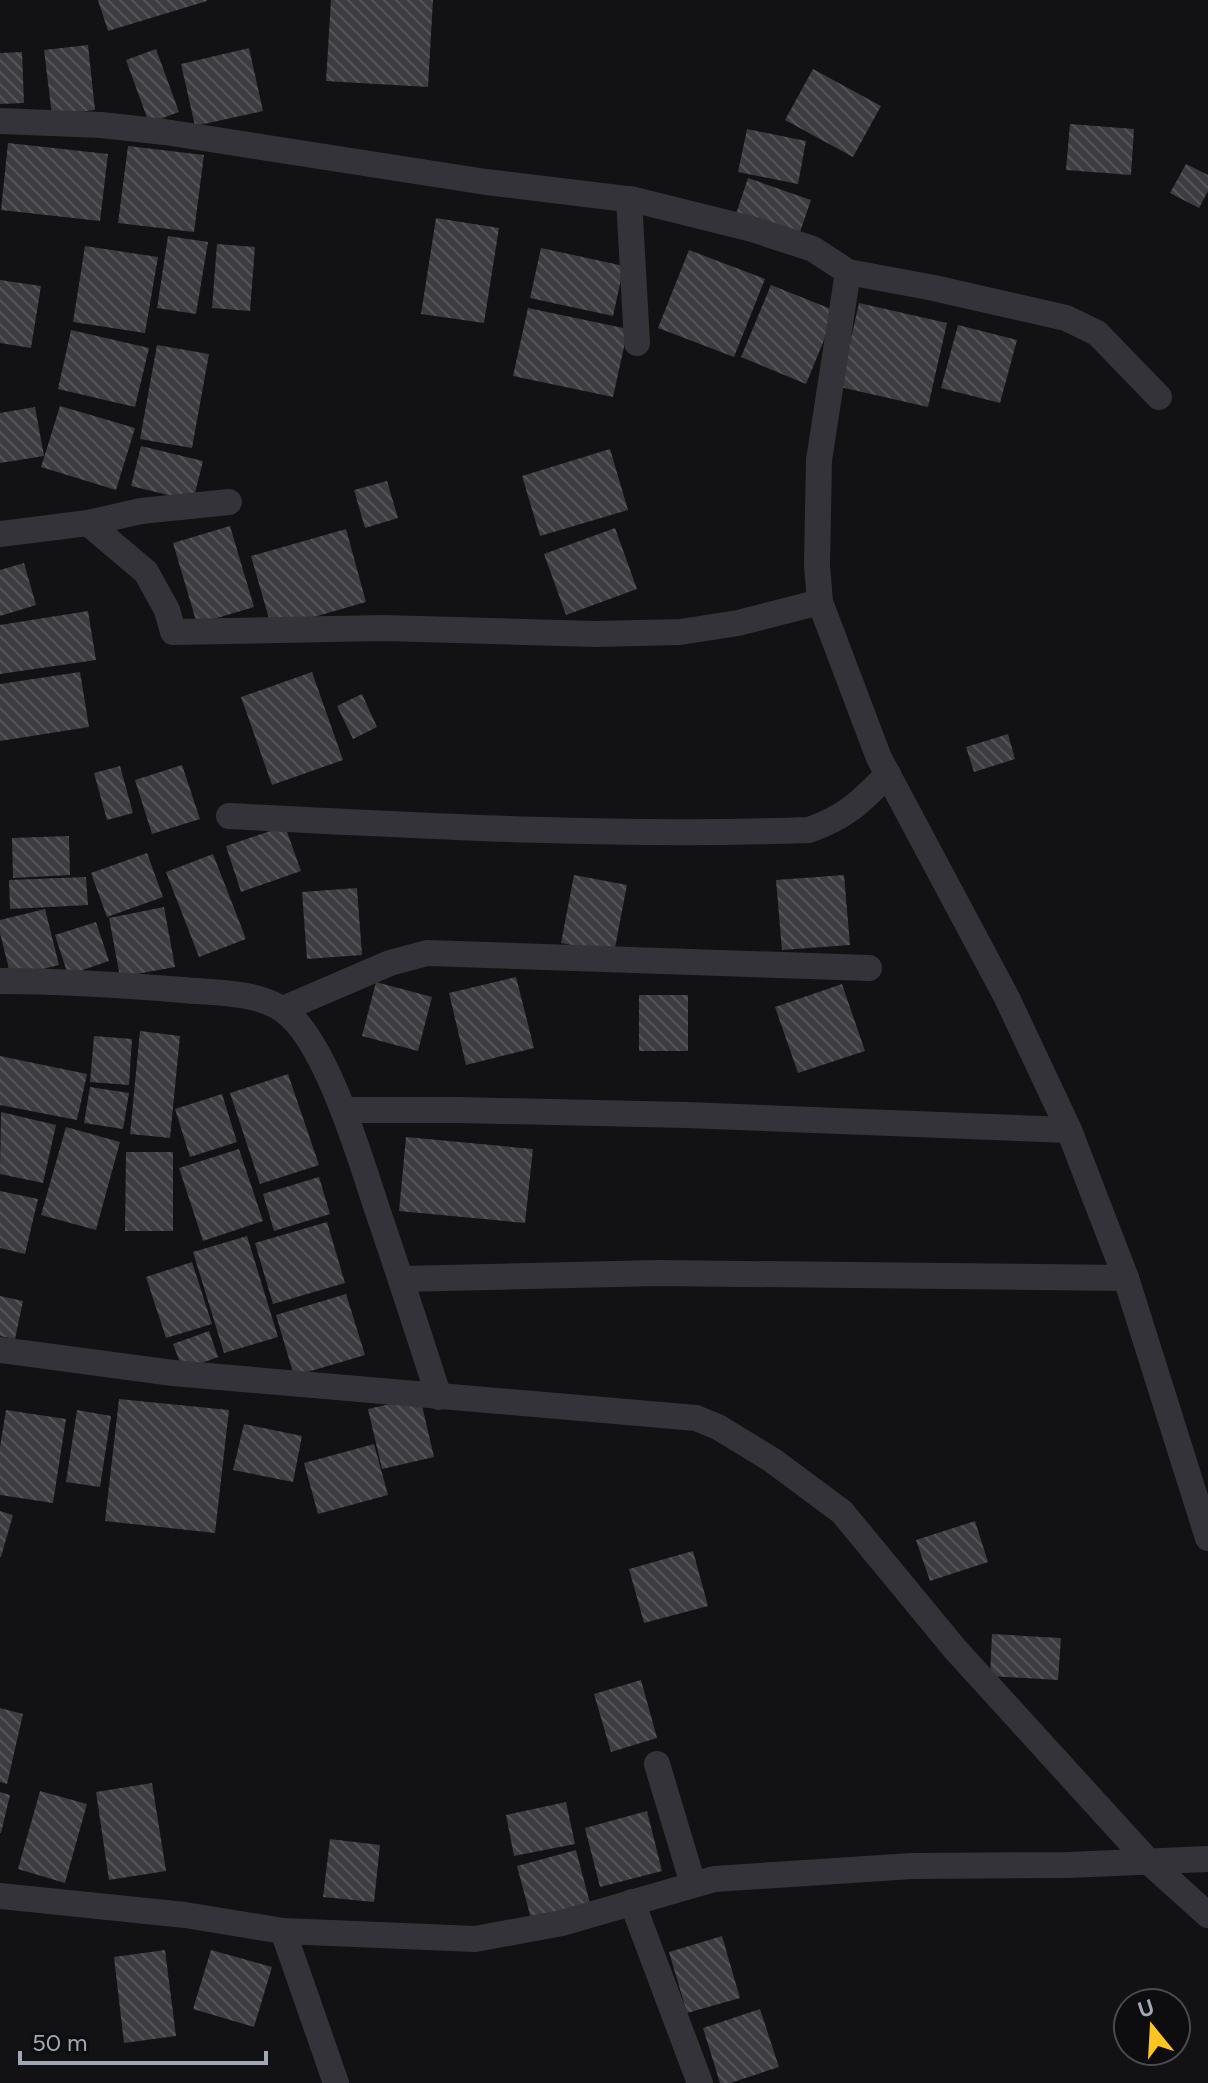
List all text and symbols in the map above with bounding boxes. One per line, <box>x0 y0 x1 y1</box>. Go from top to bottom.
north arrow <box>1112 1987 1192 2067</box>
text: U <box>1134 1993 1158 2024</box>
scale bar <box>20 2015 266 2065</box>
text: 50 m <box>32 2028 88 2057</box>

